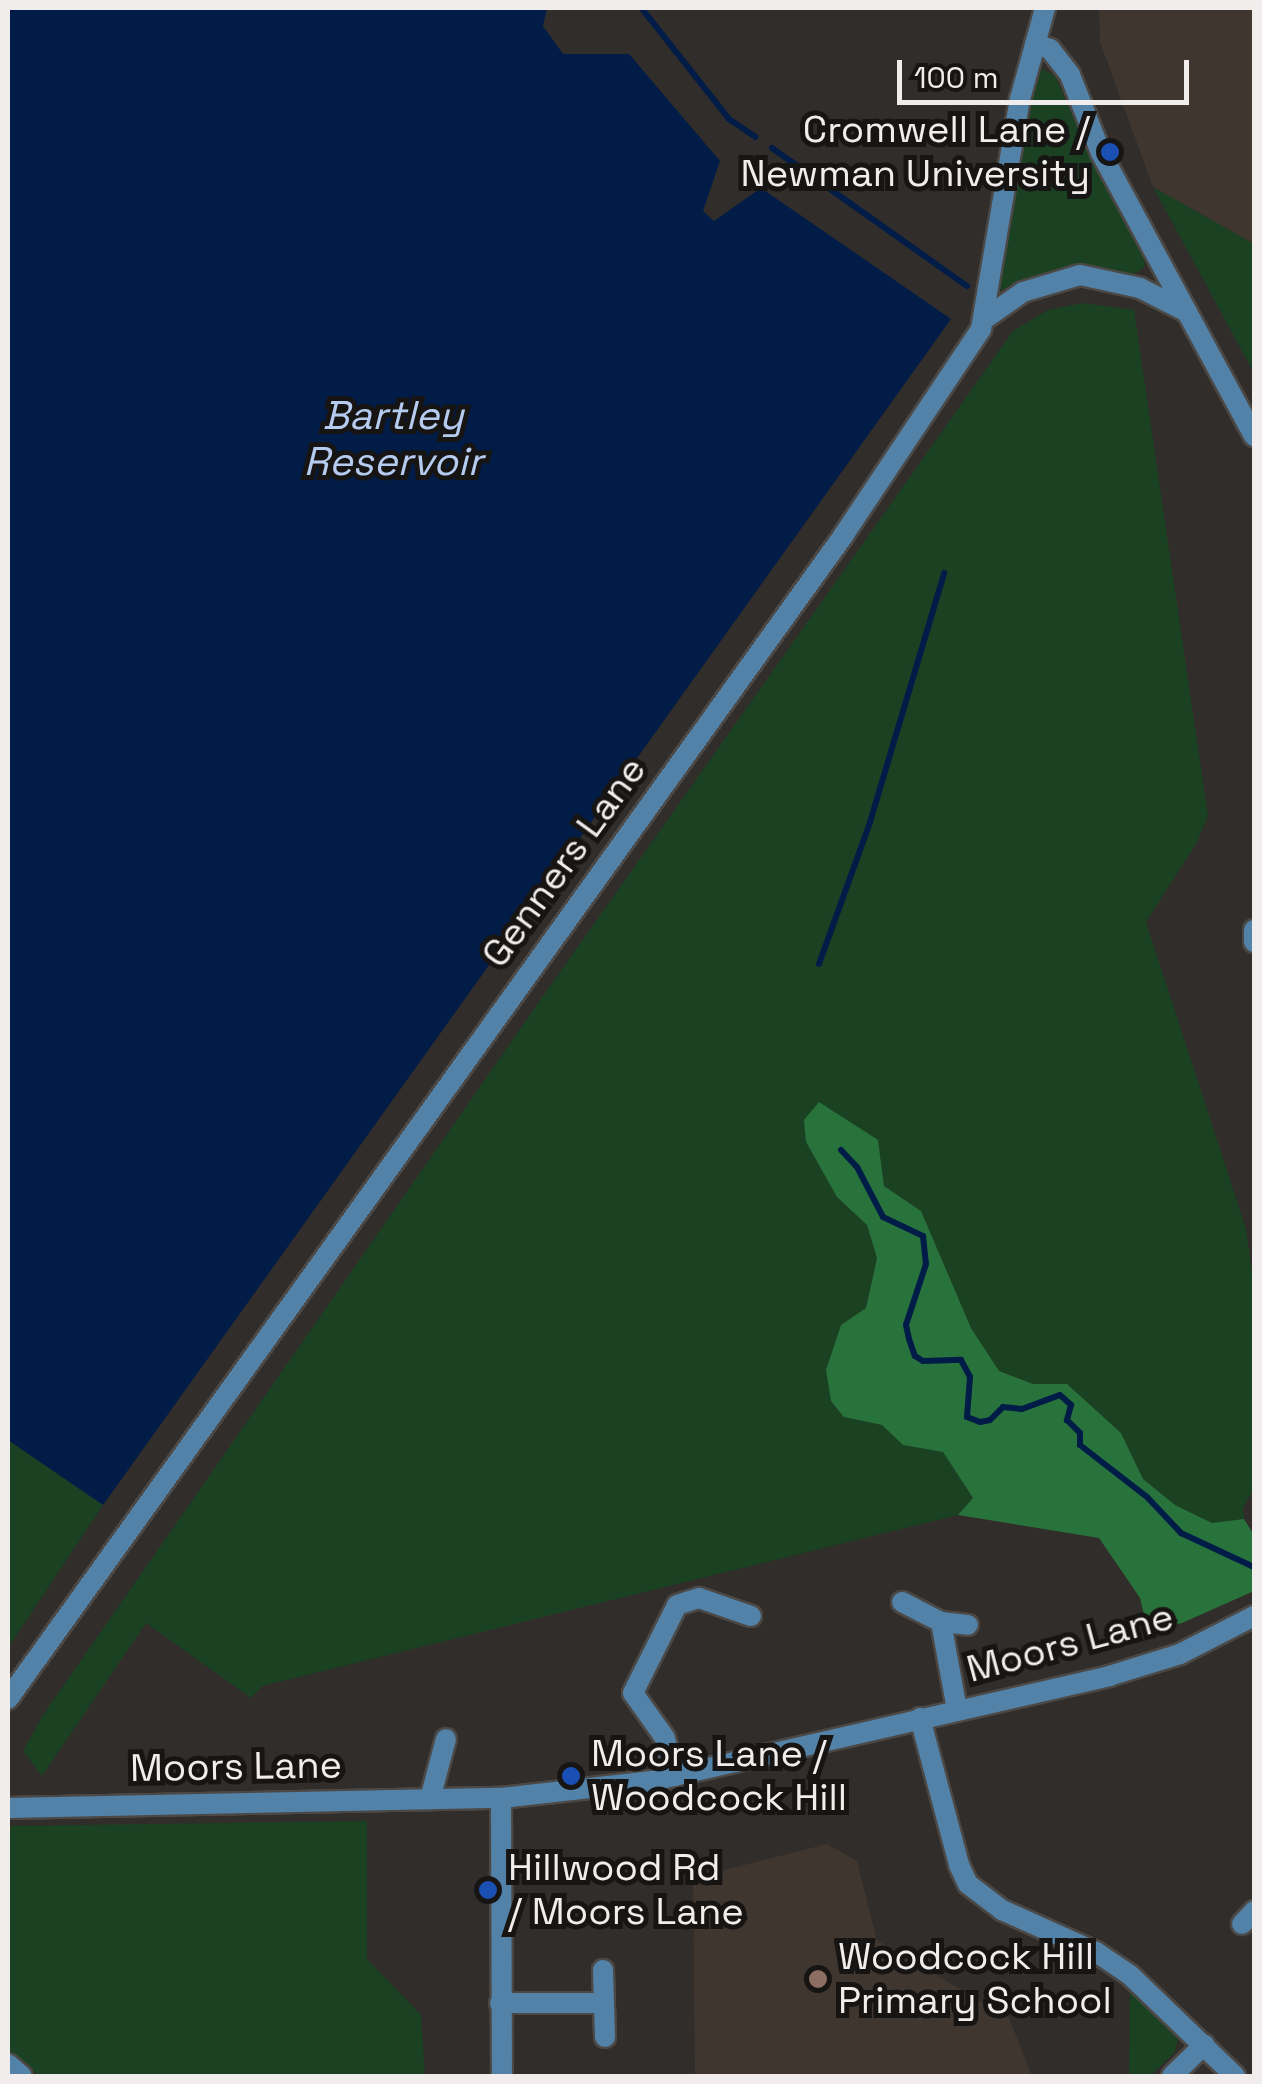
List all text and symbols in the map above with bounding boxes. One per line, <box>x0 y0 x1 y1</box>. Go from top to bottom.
scale bar <box>902 40 1194 102</box>
text: 100 m <box>914 58 999 97</box>
place label: Cromwell Lane / Newman University <box>740 107 1090 196</box>
marker: Cromwell Lane / Newman University <box>1099 141 1121 163</box>
water label: Bartley Reservoir <box>303 392 483 486</box>
street label: Genners Lane <box>472 748 656 976</box>
street label: Moors Lane <box>962 1594 1178 1692</box>
place label: Moors Lane / Woodcock Hill <box>591 1731 847 1820</box>
street label: Moors Lane <box>130 1742 342 1792</box>
marker: Moors Lane / Woodcock Hill <box>560 1765 582 1787</box>
place label: Hillwood Rd / Moors Lane <box>508 1845 744 1935</box>
marker: Hillwood Rd / Moors Lane <box>477 1879 499 1901</box>
place label: Woodcock Hill Primary School <box>838 1934 1112 2024</box>
marker: Woodcock Hill Primary School <box>807 1968 829 1990</box>

